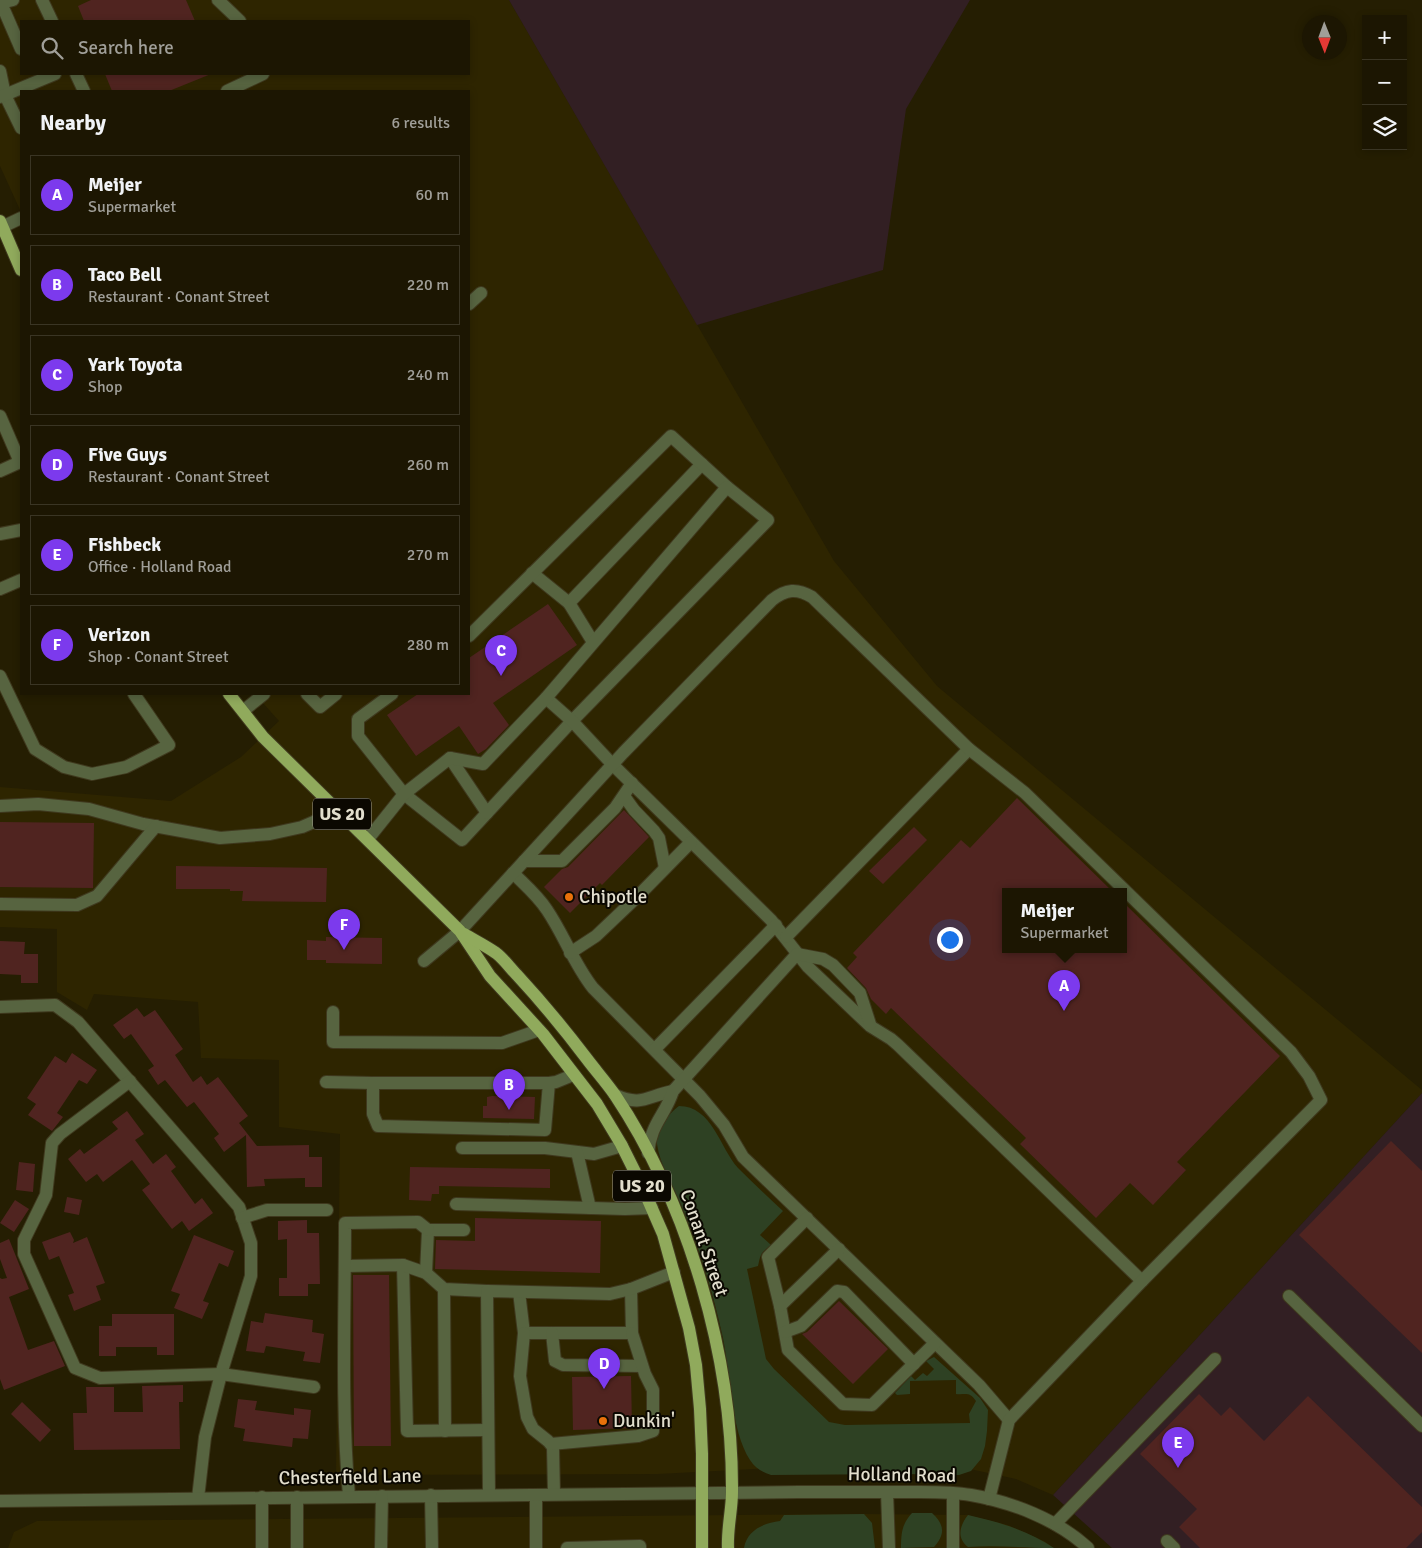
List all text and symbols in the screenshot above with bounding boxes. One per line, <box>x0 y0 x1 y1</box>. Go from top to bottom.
north arrow <box>1302 15 1347 60</box>
map controls <box>1362 15 1407 150</box>
button: + <box>1362 15 1407 60</box>
search box <box>20 20 470 75</box>
icon: search <box>38 34 66 62</box>
text: Search here <box>78 36 174 60</box>
button: − <box>1362 60 1407 105</box>
button: layers <box>1362 105 1407 150</box>
text: Nearby <box>40 110 106 136</box>
text: 6 results <box>391 113 450 133</box>
text: Meijer <box>88 173 142 197</box>
text: A <box>52 185 62 205</box>
text: 60 m <box>415 185 449 205</box>
text: Supermarket <box>88 197 176 217</box>
text: Taco Bell <box>88 263 162 287</box>
text: B <box>52 275 62 295</box>
text: 220 m <box>407 275 449 295</box>
text: Restaurant · Conant Street <box>88 287 269 307</box>
text: Yark Toyota <box>88 353 183 377</box>
text: C <box>52 365 62 385</box>
text: 240 m <box>407 365 449 385</box>
text: Shop <box>88 377 122 397</box>
text: Five Guys <box>88 443 167 467</box>
text: D <box>52 455 62 475</box>
text: 260 m <box>407 455 449 475</box>
text: Restaurant · Conant Street <box>88 467 269 487</box>
text: Fishbeck <box>88 533 161 557</box>
text: E <box>52 545 62 565</box>
text: 270 m <box>407 545 449 565</box>
text: Office · Holland Road <box>88 557 232 577</box>
text: Verizon <box>88 623 150 647</box>
text: F <box>53 635 61 655</box>
text: 280 m <box>407 635 449 655</box>
pin: C <box>485 635 517 676</box>
text: Shop · Conant Street <box>88 647 229 667</box>
road number: US 20 <box>313 799 371 830</box>
place label: Chipotle <box>579 885 647 909</box>
popup <box>1002 888 1127 953</box>
marker: Chipotle <box>563 891 575 903</box>
text: Meijer <box>1020 899 1074 923</box>
pin: F <box>328 909 360 950</box>
text: Supermarket <box>1020 923 1109 943</box>
your location <box>937 927 963 953</box>
pin: A <box>1048 970 1080 1011</box>
pin: B <box>493 1069 525 1110</box>
road number: US 20 <box>613 1170 671 1202</box>
street label: Conant Street <box>674 1186 734 1300</box>
pin: D <box>588 1348 620 1389</box>
place label: Dunkin' <box>613 1409 675 1433</box>
marker: Dunkin' <box>597 1415 609 1427</box>
pin: E <box>1162 1427 1194 1468</box>
street label: Holland Road <box>848 1462 956 1488</box>
street label: Chesterfield Lane <box>278 1464 422 1490</box>

